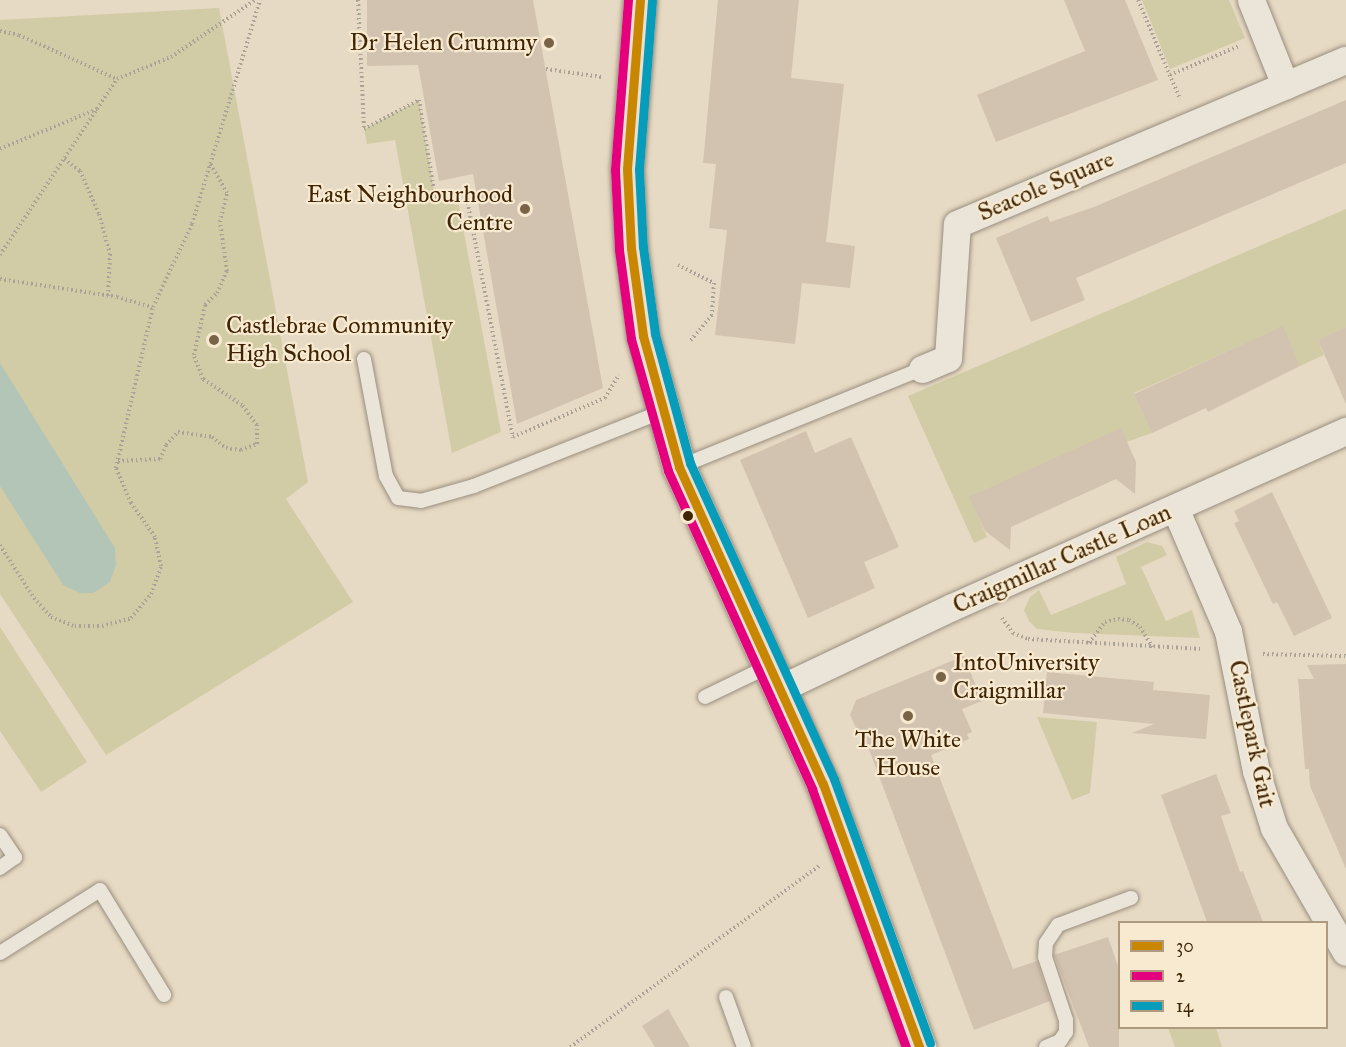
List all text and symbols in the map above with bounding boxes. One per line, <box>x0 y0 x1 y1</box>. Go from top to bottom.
place label: Dr Helen Crummy <box>349 29 537 57</box>
marker: Dr Helen Crummy <box>542 36 556 50</box>
street label: Seacole Square <box>974 144 1118 228</box>
place label: East Neighbourhood Centre <box>307 181 513 237</box>
marker: East Neighbourhood Centre <box>518 202 532 216</box>
place label: Castlebrae Community High School <box>226 312 453 368</box>
marker: Castlebrae Community High School <box>207 333 221 347</box>
street label: Craigmillar Castle Loan <box>948 498 1176 620</box>
unlabelled marker <box>682 510 694 522</box>
place label: IntoUniversity Craigmillar <box>953 649 1099 705</box>
street label: Castlepark Gait <box>1222 658 1282 810</box>
marker: IntoUniversity Craigmillar <box>934 670 948 684</box>
marker: The White House <box>901 709 915 723</box>
place label: The White House <box>855 726 961 782</box>
legend <box>1118 921 1328 1029</box>
text: 30 <box>1176 935 1194 957</box>
text: 2 <box>1176 965 1185 987</box>
text: 14 <box>1176 995 1193 1017</box>

